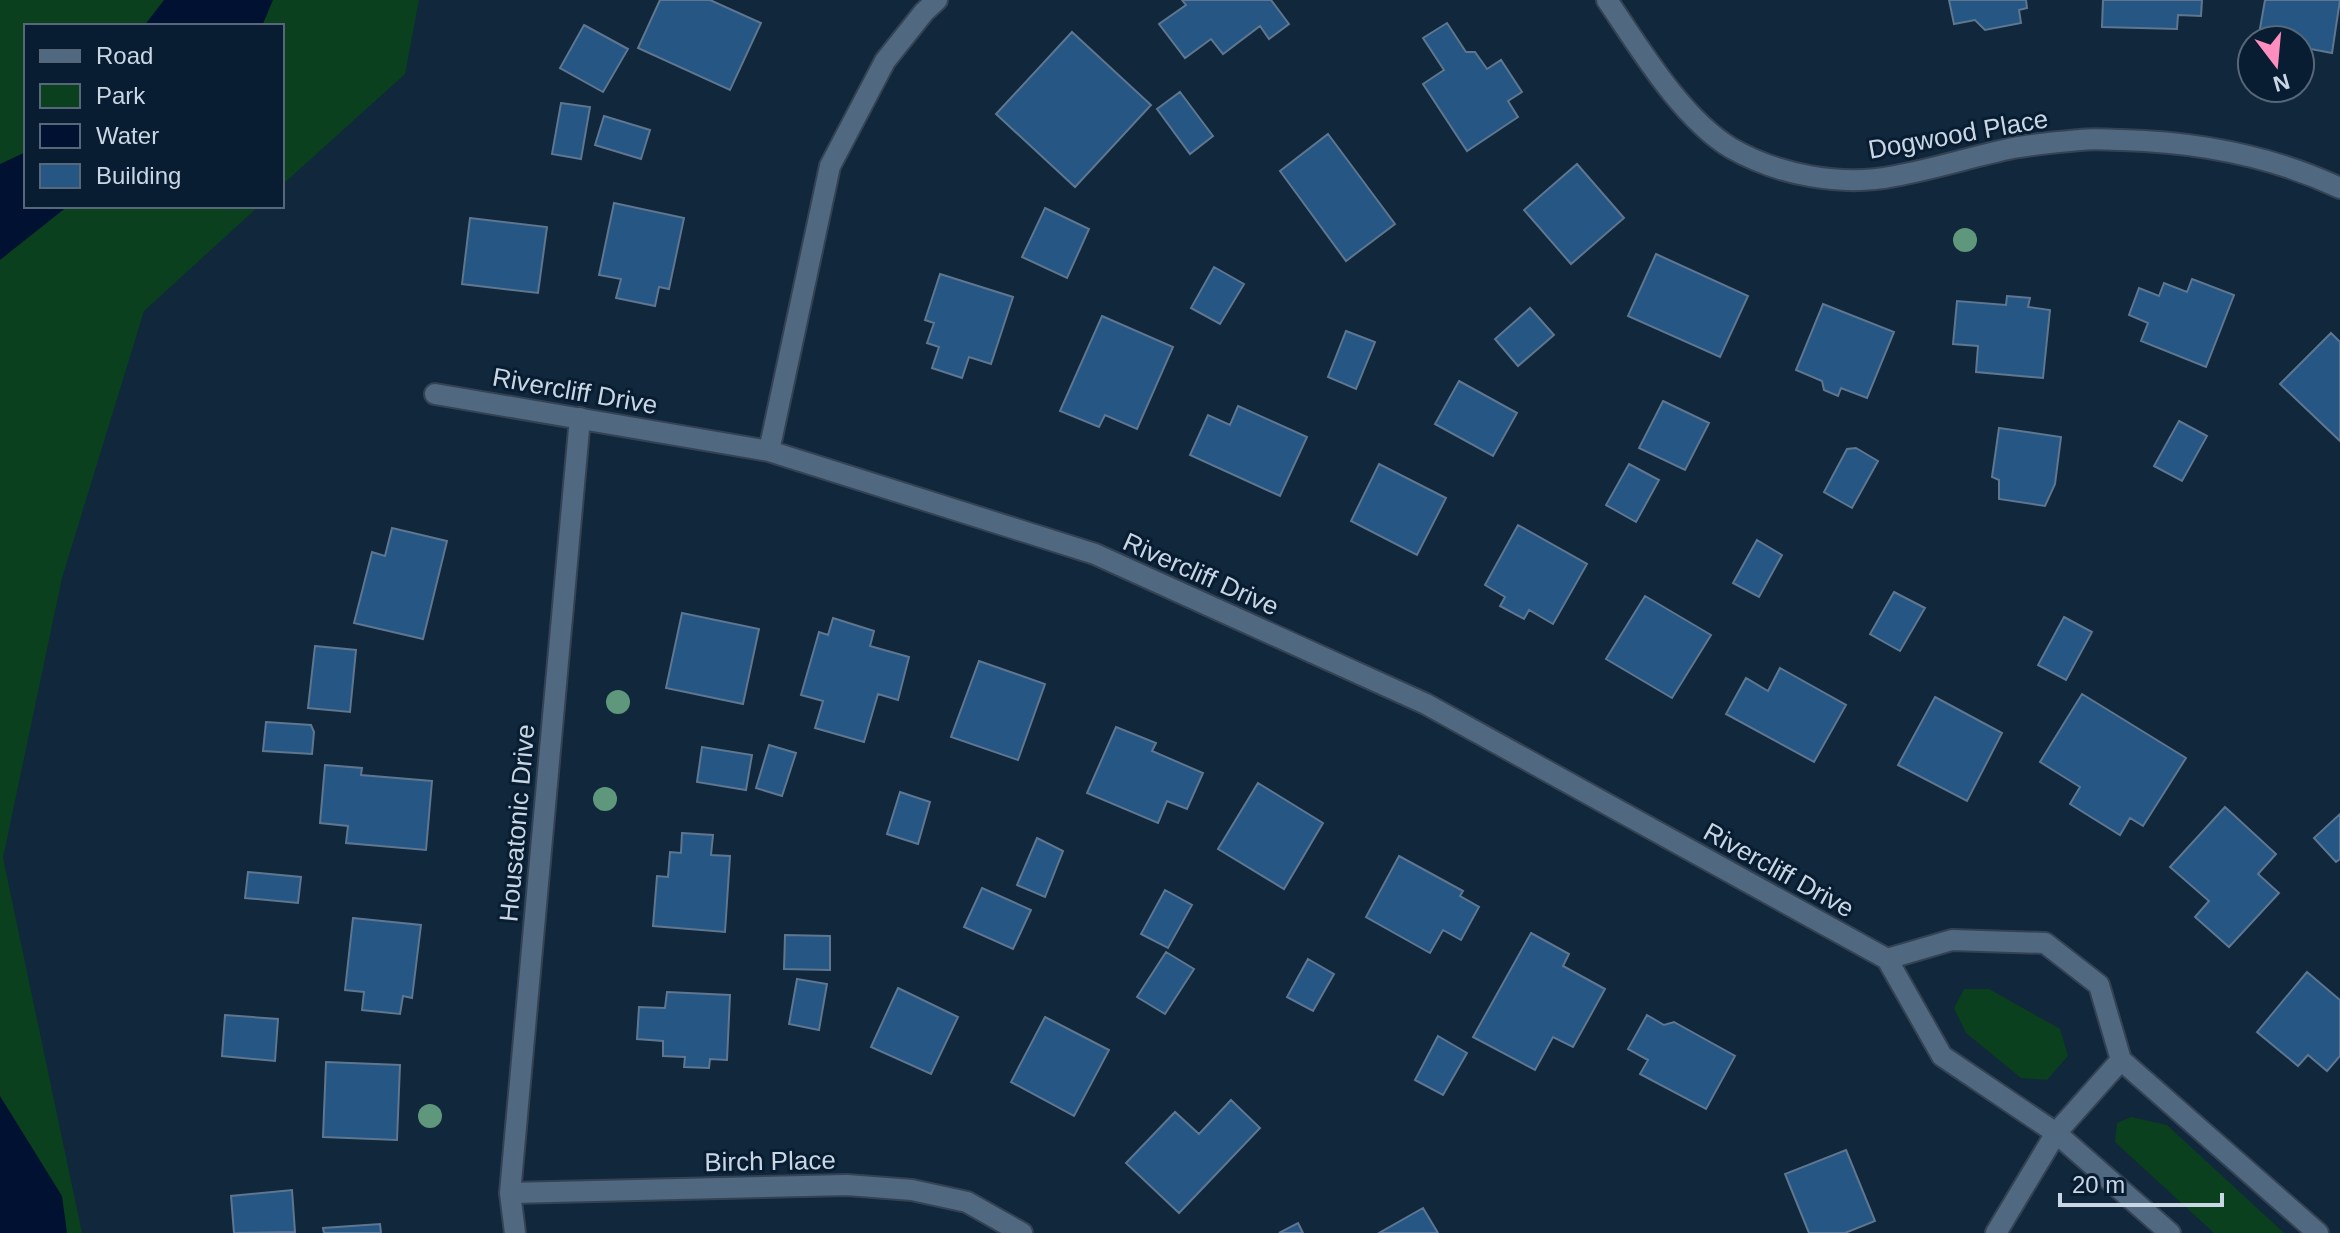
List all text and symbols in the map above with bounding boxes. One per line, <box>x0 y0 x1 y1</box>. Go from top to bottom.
legend <box>24 24 284 208</box>
north arrow <box>2236 24 2316 104</box>
text: Road <box>96 42 153 69</box>
text: N <box>2270 69 2292 97</box>
text: Park <box>96 82 146 109</box>
street label: Dogwood Place <box>1866 103 2050 165</box>
text: Water <box>96 122 159 149</box>
text: Building <box>96 162 181 189</box>
street label: Rivercliff Drive <box>490 362 660 420</box>
street label: Rivercliff Drive <box>1119 526 1283 622</box>
street label: Housatonic Drive <box>493 723 541 923</box>
street label: Rivercliff Drive <box>1699 816 1859 924</box>
street label: Birch Place <box>704 1145 836 1177</box>
scale bar <box>2060 1157 2222 1207</box>
text: 20 m <box>2072 1171 2125 1198</box>

